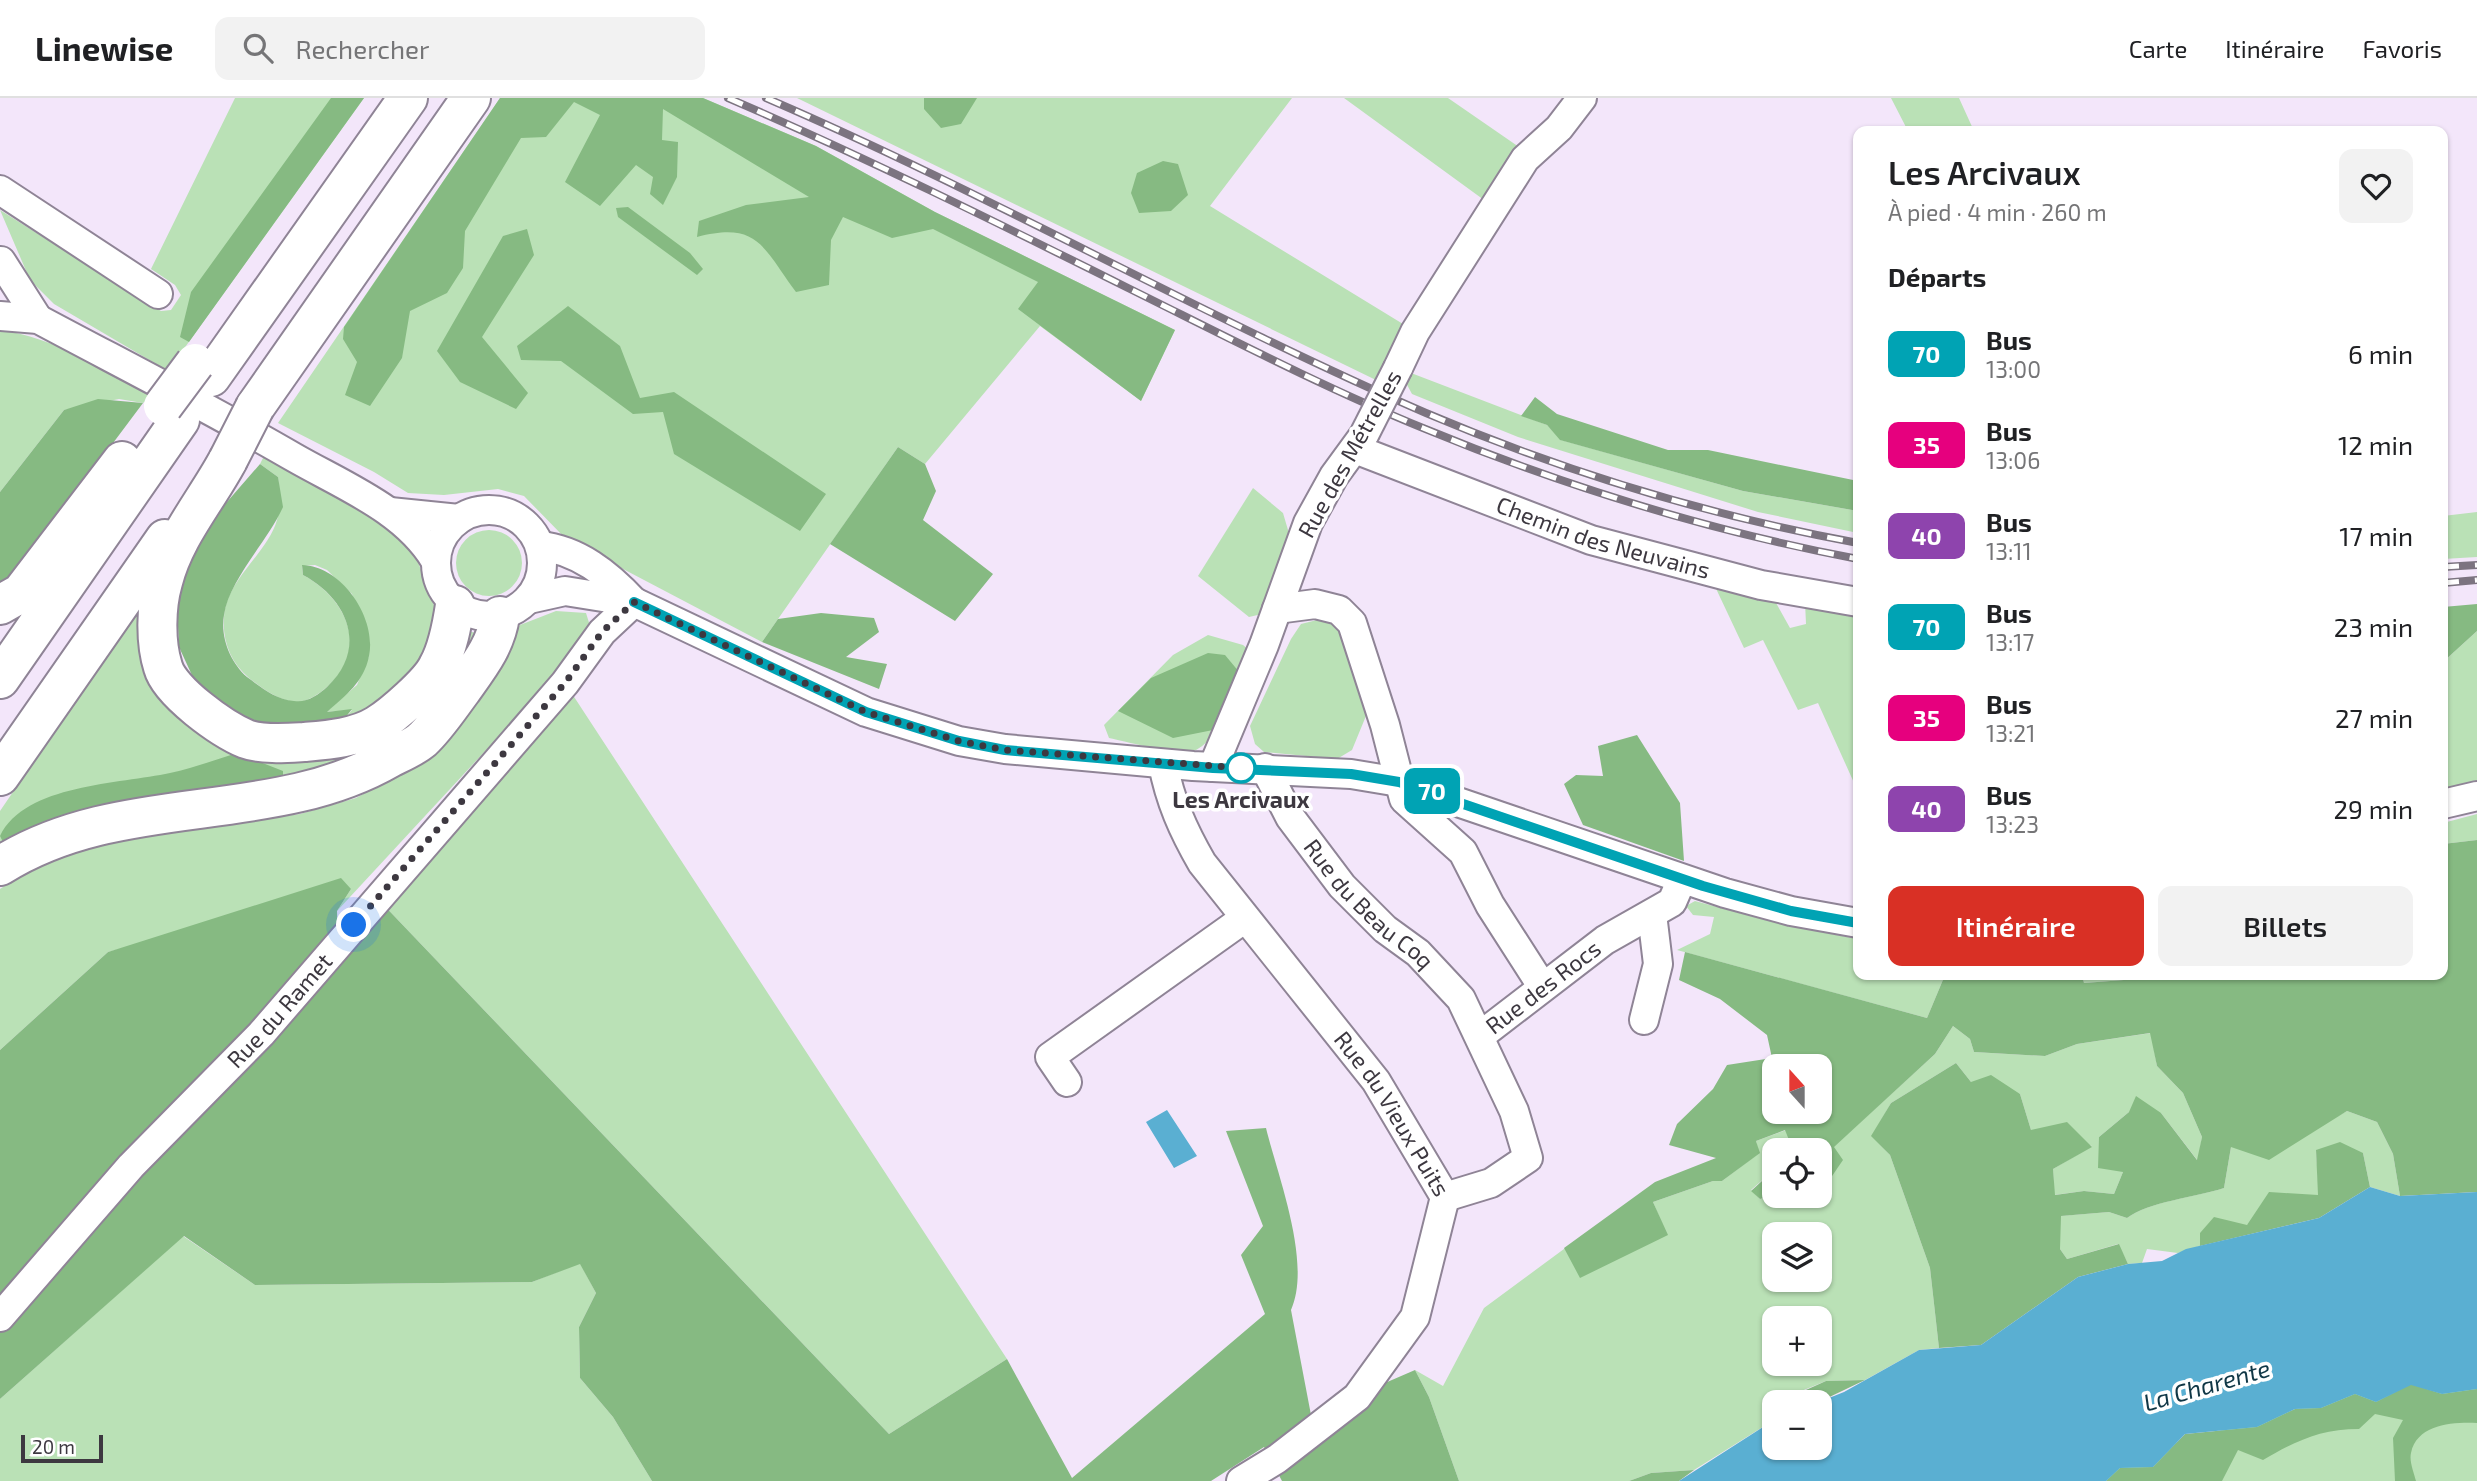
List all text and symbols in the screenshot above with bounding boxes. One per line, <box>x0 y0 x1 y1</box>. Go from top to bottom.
search box <box>215 17 705 80</box>
text: Linewise <box>35 28 173 68</box>
icon: search <box>239 29 277 67</box>
text: Rechercher <box>295 33 429 64</box>
text: Carte <box>2129 34 2187 63</box>
text: Itinéraire <box>2225 34 2324 63</box>
text: Favoris <box>2362 34 2442 63</box>
button: heart <box>2339 149 2413 223</box>
text: Les Arcivaux <box>1888 152 2081 192</box>
text: À pied · 4 min · 260 m <box>1888 198 2107 226</box>
text: Départs <box>1888 261 1986 292</box>
text: Bus <box>1986 324 2032 355</box>
text: 6 min <box>2348 338 2413 369</box>
text: 70 <box>1913 339 1940 368</box>
text: 13:00 <box>1986 355 2041 383</box>
street label: Rue des Métrelles <box>1291 365 1407 542</box>
text: Bus <box>1986 415 2032 446</box>
text: 12 min <box>2338 429 2413 460</box>
text: 35 <box>1913 430 1940 459</box>
text: 13:06 <box>1986 446 2040 474</box>
street label: Chemin des Neuvains <box>1493 490 1713 584</box>
text: Bus <box>1986 506 2032 537</box>
text: 17 min <box>2339 520 2413 551</box>
text: 40 <box>1911 521 1942 550</box>
text: 13:11 <box>1986 537 2032 565</box>
text: Bus <box>1986 597 2032 628</box>
text: 23 min <box>2334 611 2413 642</box>
text: 70 <box>1913 612 1940 641</box>
text: 13:17 <box>1986 628 2034 656</box>
text: Bus <box>1986 688 2032 719</box>
text: 27 min <box>2335 702 2413 733</box>
text: 35 <box>1913 703 1940 732</box>
text: 13:21 <box>1986 719 2035 747</box>
marker: Les Arcivaux <box>1226 753 1256 783</box>
line badge: 70 <box>1400 768 1464 814</box>
text: 70 <box>1418 776 1446 805</box>
text: Bus <box>1986 779 2032 810</box>
place label: Les Arcivaux <box>1172 785 1310 813</box>
text: 29 min <box>2333 793 2413 824</box>
text: 40 <box>1911 794 1942 823</box>
text: 13:23 <box>1986 810 2039 838</box>
street label: Rue du Beau Coq <box>1299 833 1440 974</box>
button: Itinéraire <box>1888 886 2144 966</box>
button: Billets <box>2158 886 2413 966</box>
your location <box>336 907 371 942</box>
street label: Rue des Rocs <box>1480 934 1606 1039</box>
street label: Rue du Ramet <box>221 947 338 1073</box>
street label: Rue du Vieux Puits <box>1329 1025 1456 1201</box>
north arrow <box>1762 1054 1832 1124</box>
map controls <box>1762 1054 1832 1460</box>
button: locate <box>1762 1138 1832 1208</box>
button: layers <box>1762 1222 1832 1292</box>
button: + <box>1762 1306 1832 1376</box>
water label: La Charente <box>2140 1353 2273 1416</box>
button: − <box>1762 1390 1832 1460</box>
scale bar <box>21 1432 103 1464</box>
text: 20 m <box>32 1435 75 1458</box>

